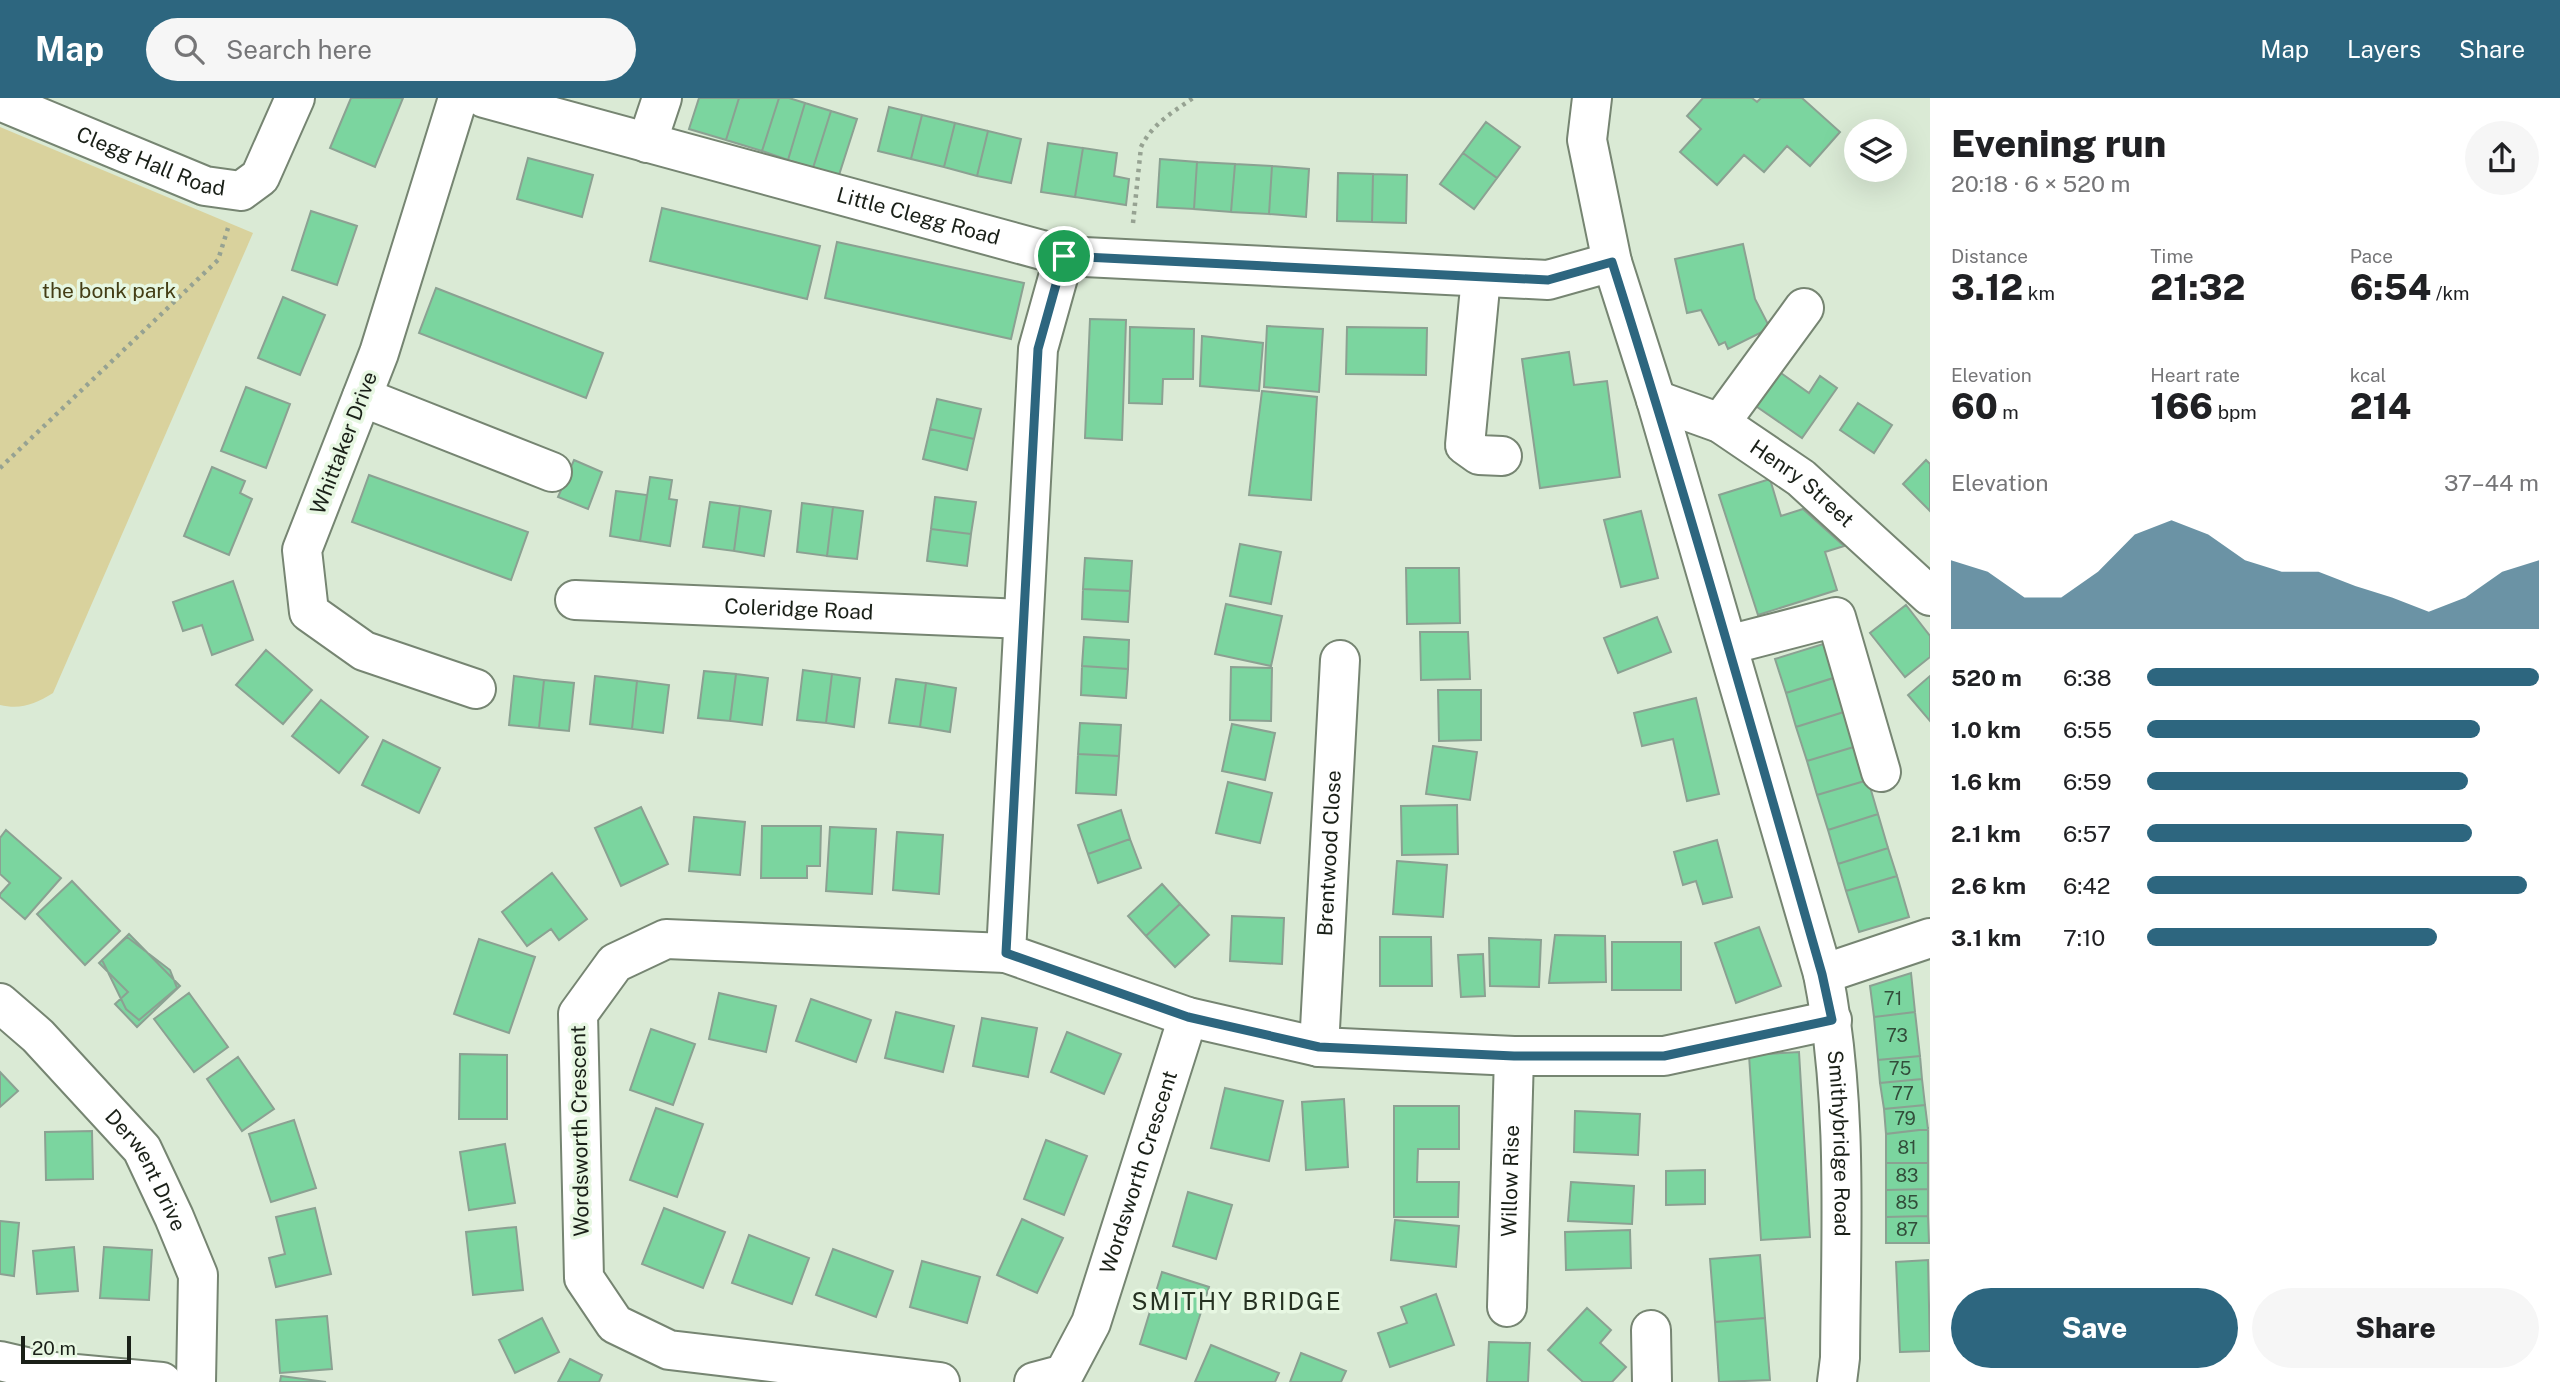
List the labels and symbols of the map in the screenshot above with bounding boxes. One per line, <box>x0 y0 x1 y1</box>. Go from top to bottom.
street label: Clegg Hall Road <box>73 121 227 201</box>
street label: Little Clegg Road <box>834 182 1003 250</box>
pin <box>1034 226 1094 286</box>
park label: the bonk park <box>42 278 176 303</box>
street label: Whittaker Drive <box>305 368 382 518</box>
street label: Henry Street <box>1745 434 1859 532</box>
street label: Coleridge Road <box>724 593 874 625</box>
street label: Brentwood Close <box>1312 770 1346 937</box>
house number: 71 <box>1884 988 1902 1009</box>
street label: Wordsworth Crescent <box>565 1025 594 1237</box>
house number: 73 <box>1886 1025 1908 1046</box>
street label: Smithybridge Road <box>1823 1049 1855 1237</box>
house number: 75 <box>1889 1058 1911 1079</box>
street label: Wordsworth Crescent <box>1094 1067 1182 1277</box>
house number: 77 <box>1892 1083 1914 1104</box>
street label: Derwent Drive <box>100 1104 191 1235</box>
house number: 79 <box>1894 1108 1916 1129</box>
street label: Willow Rise <box>1496 1125 1524 1237</box>
house number: 81 <box>1898 1137 1916 1158</box>
house number: 83 <box>1896 1165 1918 1186</box>
house number: 85 <box>1895 1192 1919 1213</box>
house number: 87 <box>1896 1219 1918 1240</box>
district label: SMITHY BRIDGE <box>1131 1287 1343 1315</box>
scale bar <box>21 1333 131 1365</box>

